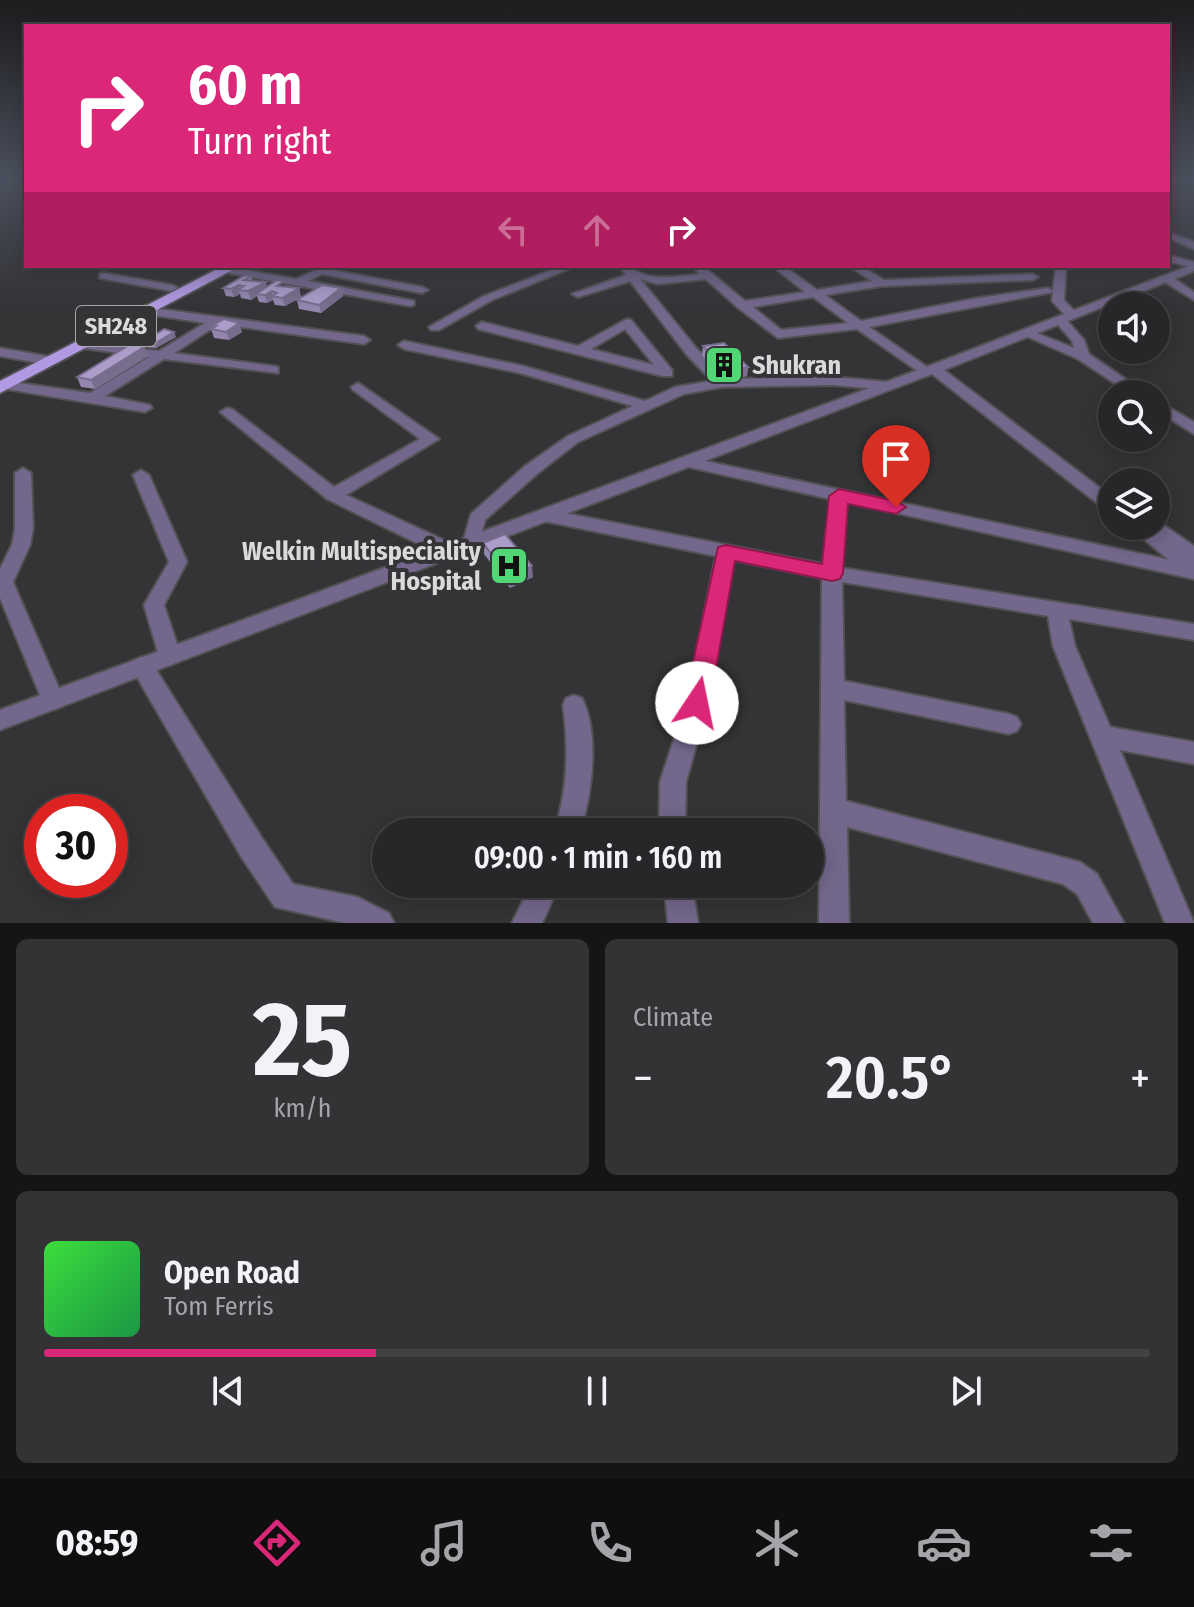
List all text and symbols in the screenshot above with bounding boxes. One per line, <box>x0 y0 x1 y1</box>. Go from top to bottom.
text: 60 m <box>188 52 302 119</box>
icon: right <box>56 56 160 160</box>
text: Turn right <box>188 120 331 164</box>
icon: left <box>491 208 535 252</box>
icon: ahead <box>575 208 619 252</box>
icon: right <box>659 208 703 252</box>
map controls <box>1098 292 1170 540</box>
button: sound <box>1098 292 1170 364</box>
road number: SH248 <box>76 306 156 346</box>
building icon: Shukran <box>703 344 745 386</box>
place label: Shukran <box>752 350 841 381</box>
button: search <box>1098 380 1170 452</box>
pin <box>862 425 930 507</box>
icon: arrive <box>874 437 918 481</box>
button: layers <box>1098 468 1170 540</box>
place label: Welkin Multispeciality Hospital <box>242 536 482 597</box>
hospital icon: Welkin Multispeciality Hospital <box>488 545 530 587</box>
position arrow <box>655 661 739 745</box>
speed limit sign: 30 <box>24 794 128 898</box>
text: 09:00 · 1 min · 160 m <box>474 840 722 876</box>
text: 25 <box>253 978 352 1103</box>
text: Climate <box>633 1002 713 1033</box>
text: 20.5° <box>826 1042 957 1114</box>
text: − <box>633 1052 653 1105</box>
text: + <box>1130 1052 1150 1105</box>
text: km/h <box>274 1093 331 1124</box>
text: Open Road <box>164 1255 300 1291</box>
text: Tom Ferris <box>164 1291 274 1322</box>
icon: previous <box>206 1369 250 1413</box>
icon: pause <box>575 1369 619 1413</box>
icon: next <box>944 1369 988 1413</box>
icon: directions <box>249 1515 305 1571</box>
icon: music <box>416 1515 472 1571</box>
icon: phone <box>582 1515 638 1571</box>
icon: climate <box>749 1515 805 1571</box>
icon: car <box>916 1515 972 1571</box>
icon: filters <box>1083 1515 1139 1571</box>
text: 08:59 <box>55 1521 138 1565</box>

